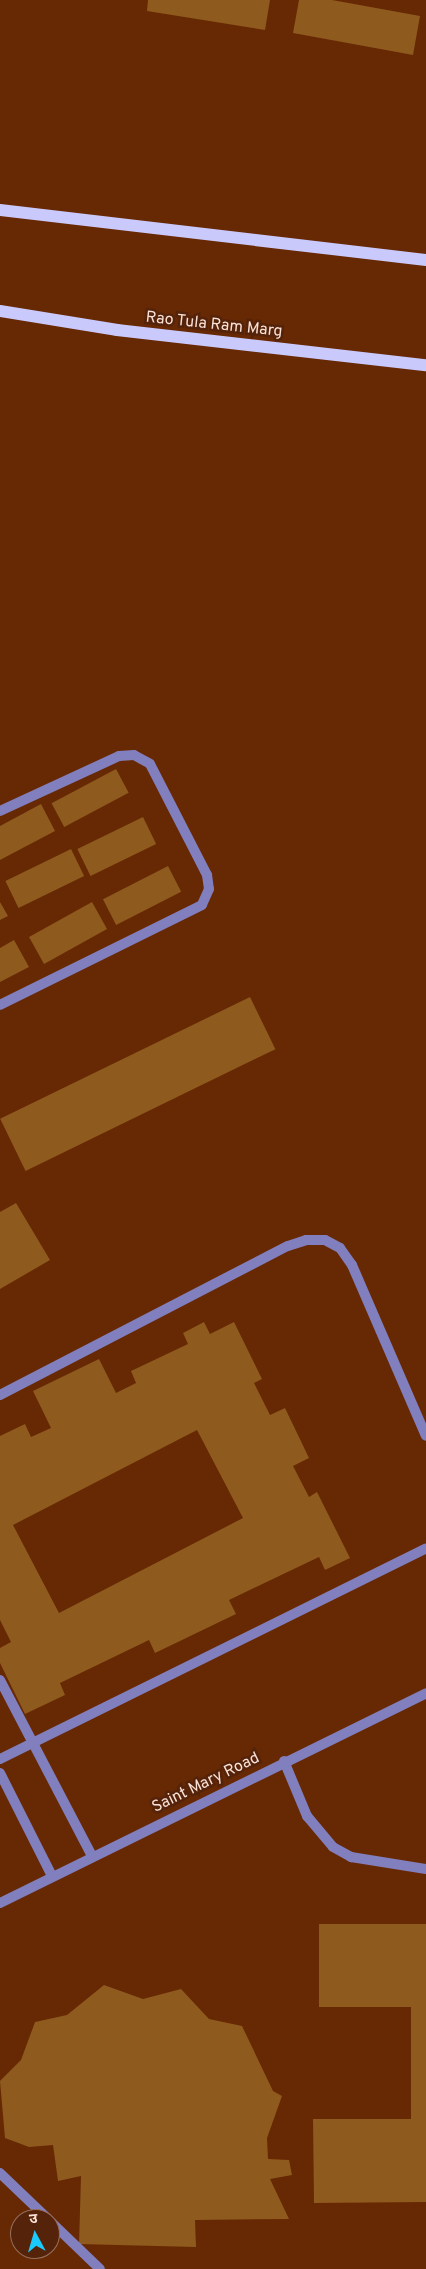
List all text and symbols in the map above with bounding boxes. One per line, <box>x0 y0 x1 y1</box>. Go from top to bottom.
street label: Rao Tula Ram Marg <box>144 308 284 342</box>
street label: Saint Mary Road <box>149 1749 263 1817</box>
north arrow <box>10 2209 60 2259</box>
text: उ <box>29 2211 38 2228</box>

